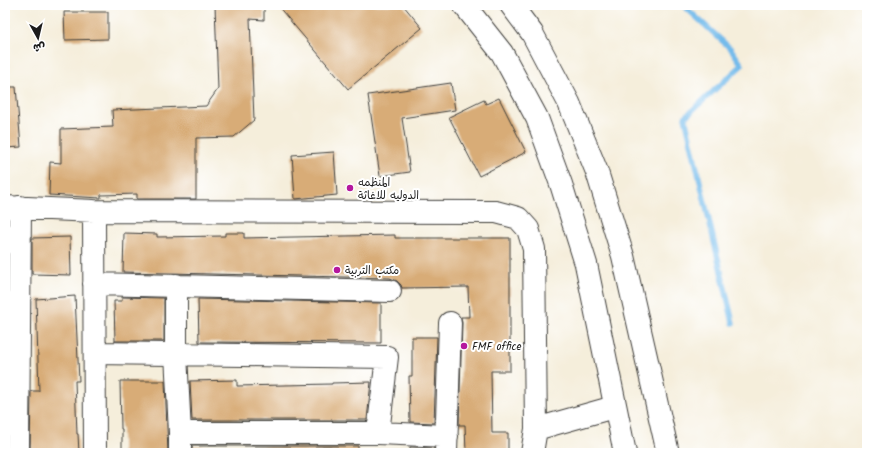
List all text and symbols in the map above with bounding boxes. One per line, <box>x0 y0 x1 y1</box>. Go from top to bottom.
north arrow <box>18 18 58 58</box>
text: ش <box>32 37 47 57</box>
place label: المنظمه الدوليه للاغاثة <box>358 174 419 205</box>
marker: المنظمه الدوليه للاغاثة <box>345 183 355 193</box>
place label: مكتب التربية <box>345 262 399 280</box>
marker: مكتب التربية <box>332 265 342 275</box>
place label: FMF office <box>472 338 521 356</box>
marker: FMF office <box>459 341 469 351</box>

